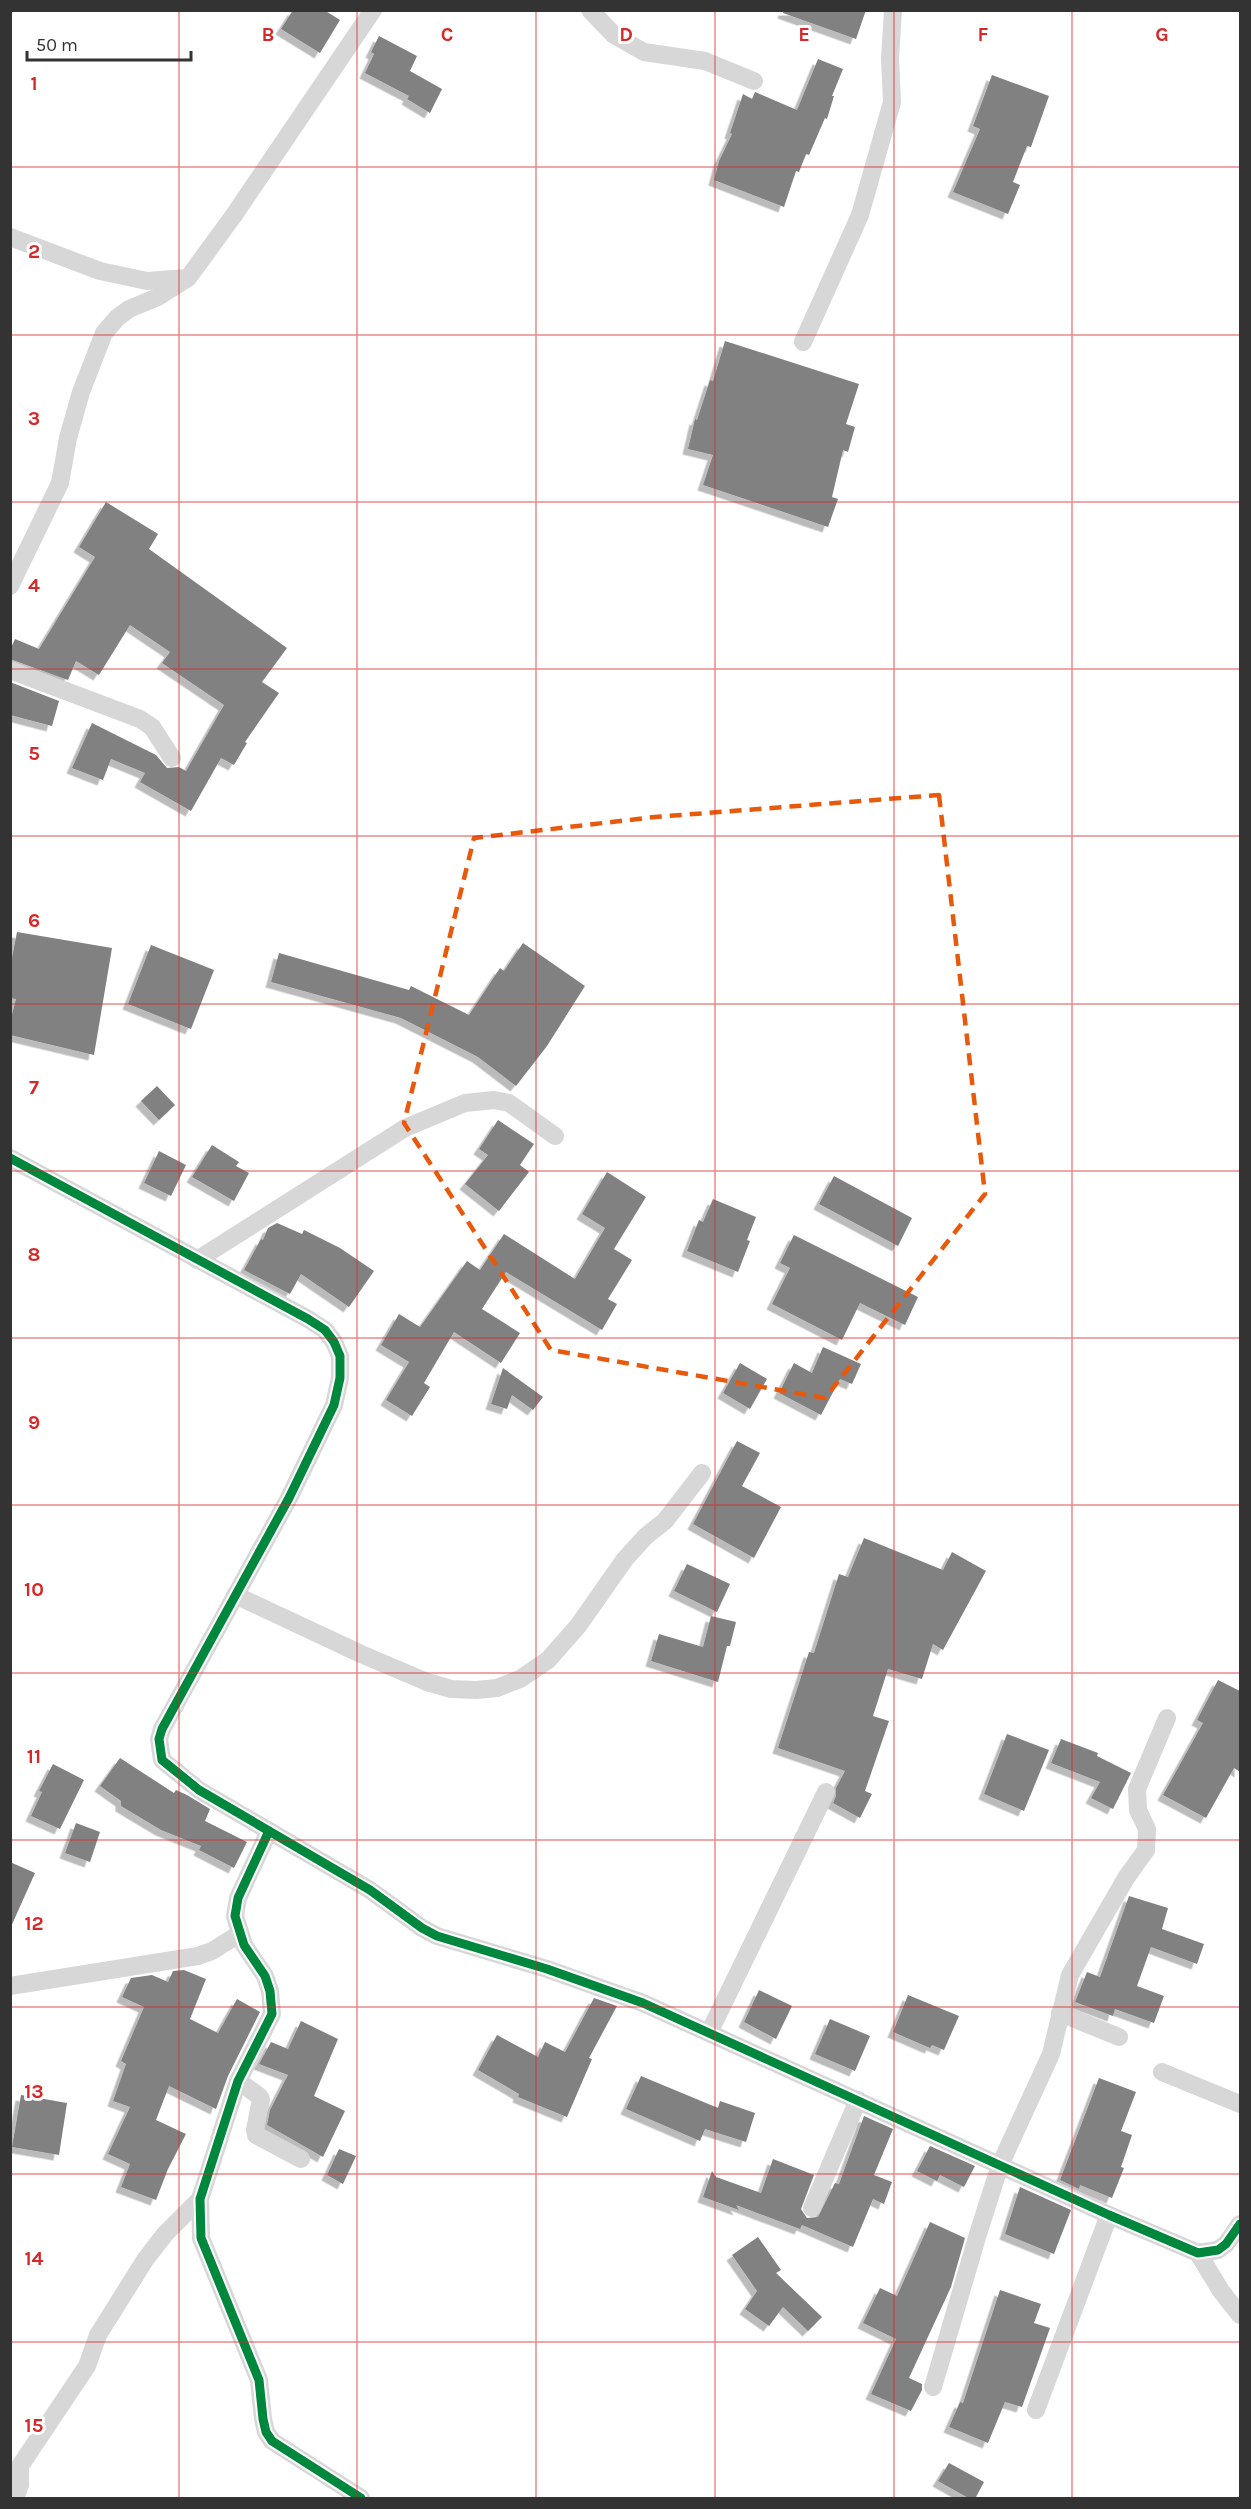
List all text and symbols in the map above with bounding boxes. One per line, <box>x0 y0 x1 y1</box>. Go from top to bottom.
text: B <box>262 23 274 46</box>
text: C <box>441 23 453 46</box>
text: D <box>619 23 633 46</box>
text: E <box>798 23 810 46</box>
text: F <box>978 23 989 46</box>
text: G <box>1155 23 1169 46</box>
scale bar <box>27 24 190 62</box>
text: 50 m <box>36 34 78 56</box>
text: 1 <box>30 72 38 95</box>
text: 2 <box>28 240 40 263</box>
text: 3 <box>28 407 40 430</box>
text: 4 <box>28 574 40 597</box>
text: 5 <box>28 742 40 765</box>
text: 6 <box>28 909 40 932</box>
text: 7 <box>29 1076 39 1099</box>
text: 8 <box>28 1243 40 1266</box>
text: 9 <box>28 1411 40 1434</box>
text: 10 <box>24 1578 44 1601</box>
text: 11 <box>27 1745 41 1768</box>
text: 12 <box>24 1912 44 1935</box>
text: 13 <box>24 2080 44 2103</box>
text: 14 <box>24 2247 44 2270</box>
text: 15 <box>25 2414 43 2437</box>

